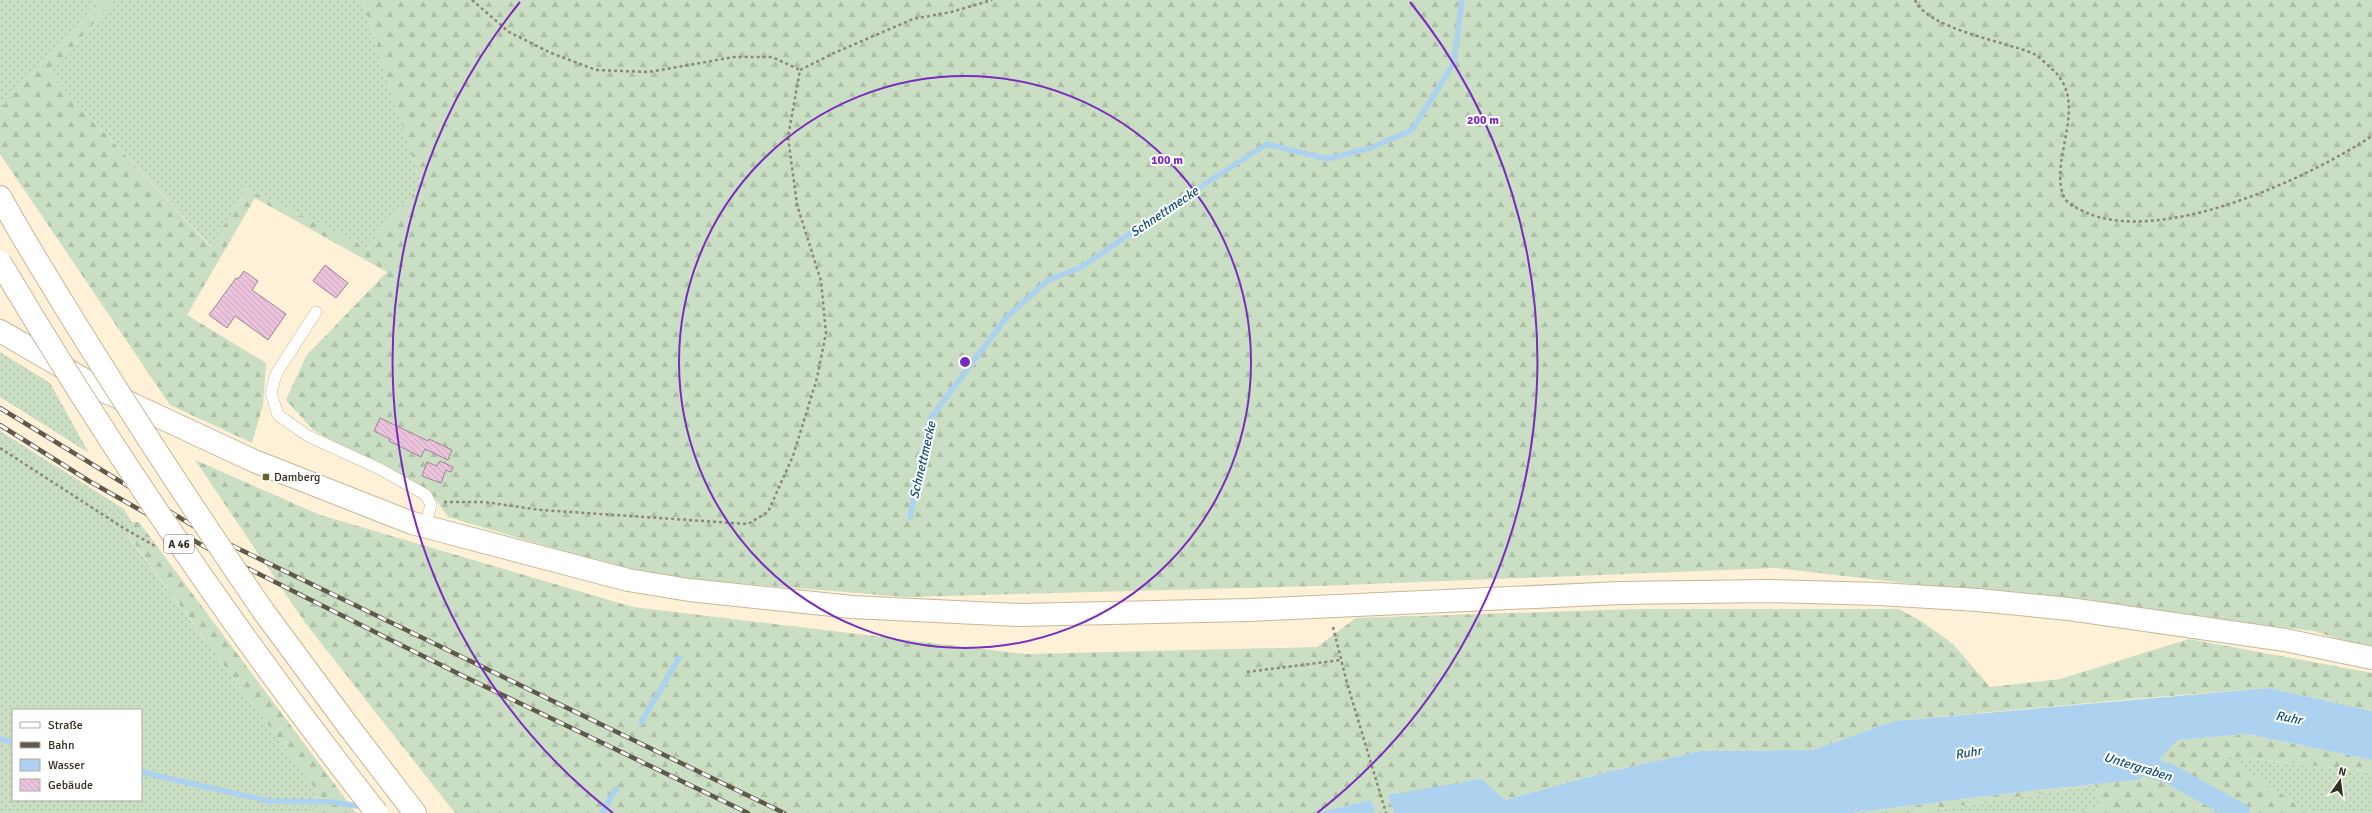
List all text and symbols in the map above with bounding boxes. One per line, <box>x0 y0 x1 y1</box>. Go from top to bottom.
text: 200 m <box>1467 113 1499 128</box>
text: 100 m <box>1151 153 1183 168</box>
water label: Schnettmecke <box>1127 182 1203 241</box>
centre of rings <box>958 355 972 369</box>
water label: Schnettmecke <box>906 419 940 500</box>
place label: Damberg <box>274 470 320 485</box>
marker: Damberg <box>261 472 271 482</box>
road number: A 46 <box>164 535 194 553</box>
water label: Ruhr <box>2274 708 2306 729</box>
legend <box>12 709 142 801</box>
text: Straße <box>48 718 83 733</box>
text: Bahn <box>48 738 74 753</box>
water label: Ruhr <box>1954 743 1985 763</box>
water label: Untergraben <box>2102 749 2174 785</box>
text: Wasser <box>48 758 85 773</box>
north arrow <box>2320 761 2360 801</box>
text: N <box>2337 765 2348 779</box>
text: Gebäude <box>48 778 93 793</box>

